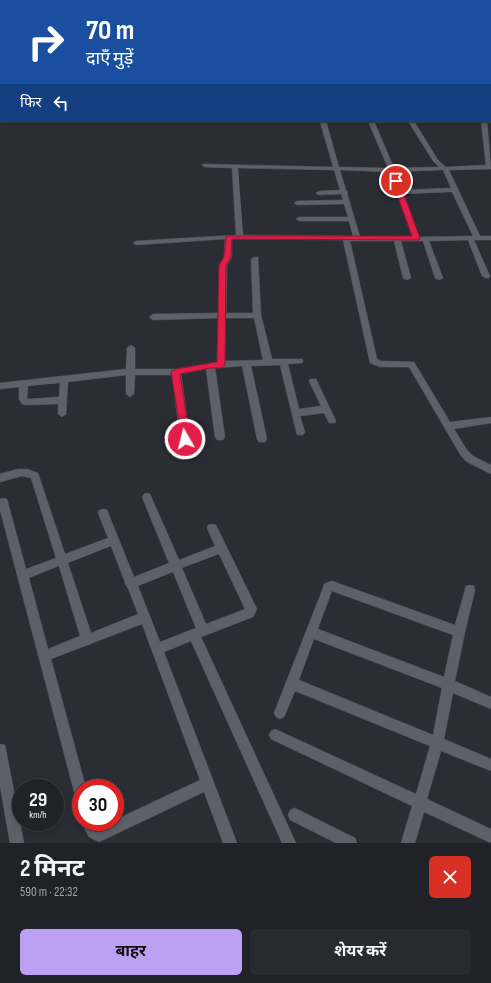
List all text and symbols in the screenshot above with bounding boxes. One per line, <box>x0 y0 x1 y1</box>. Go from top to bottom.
text: 70 m <box>86 14 134 47</box>
icon: right <box>20 16 72 68</box>
text: दाएँ मुड़ें <box>86 48 133 69</box>
icon: left <box>50 92 72 114</box>
text: फिर <box>20 93 42 112</box>
pin <box>379 164 413 198</box>
icon: arrive <box>385 170 407 192</box>
position arrow <box>164 418 206 460</box>
speed limit sign: 30 <box>72 779 124 831</box>
text: 29 <box>29 788 47 812</box>
text: km/h <box>29 809 47 821</box>
text: 2 मिनट <box>20 854 85 883</box>
button: close <box>429 856 471 898</box>
text: 590 m · 22:32 <box>20 884 78 900</box>
button: बाहर <box>20 929 242 975</box>
button: शेयर करें <box>250 929 471 975</box>

